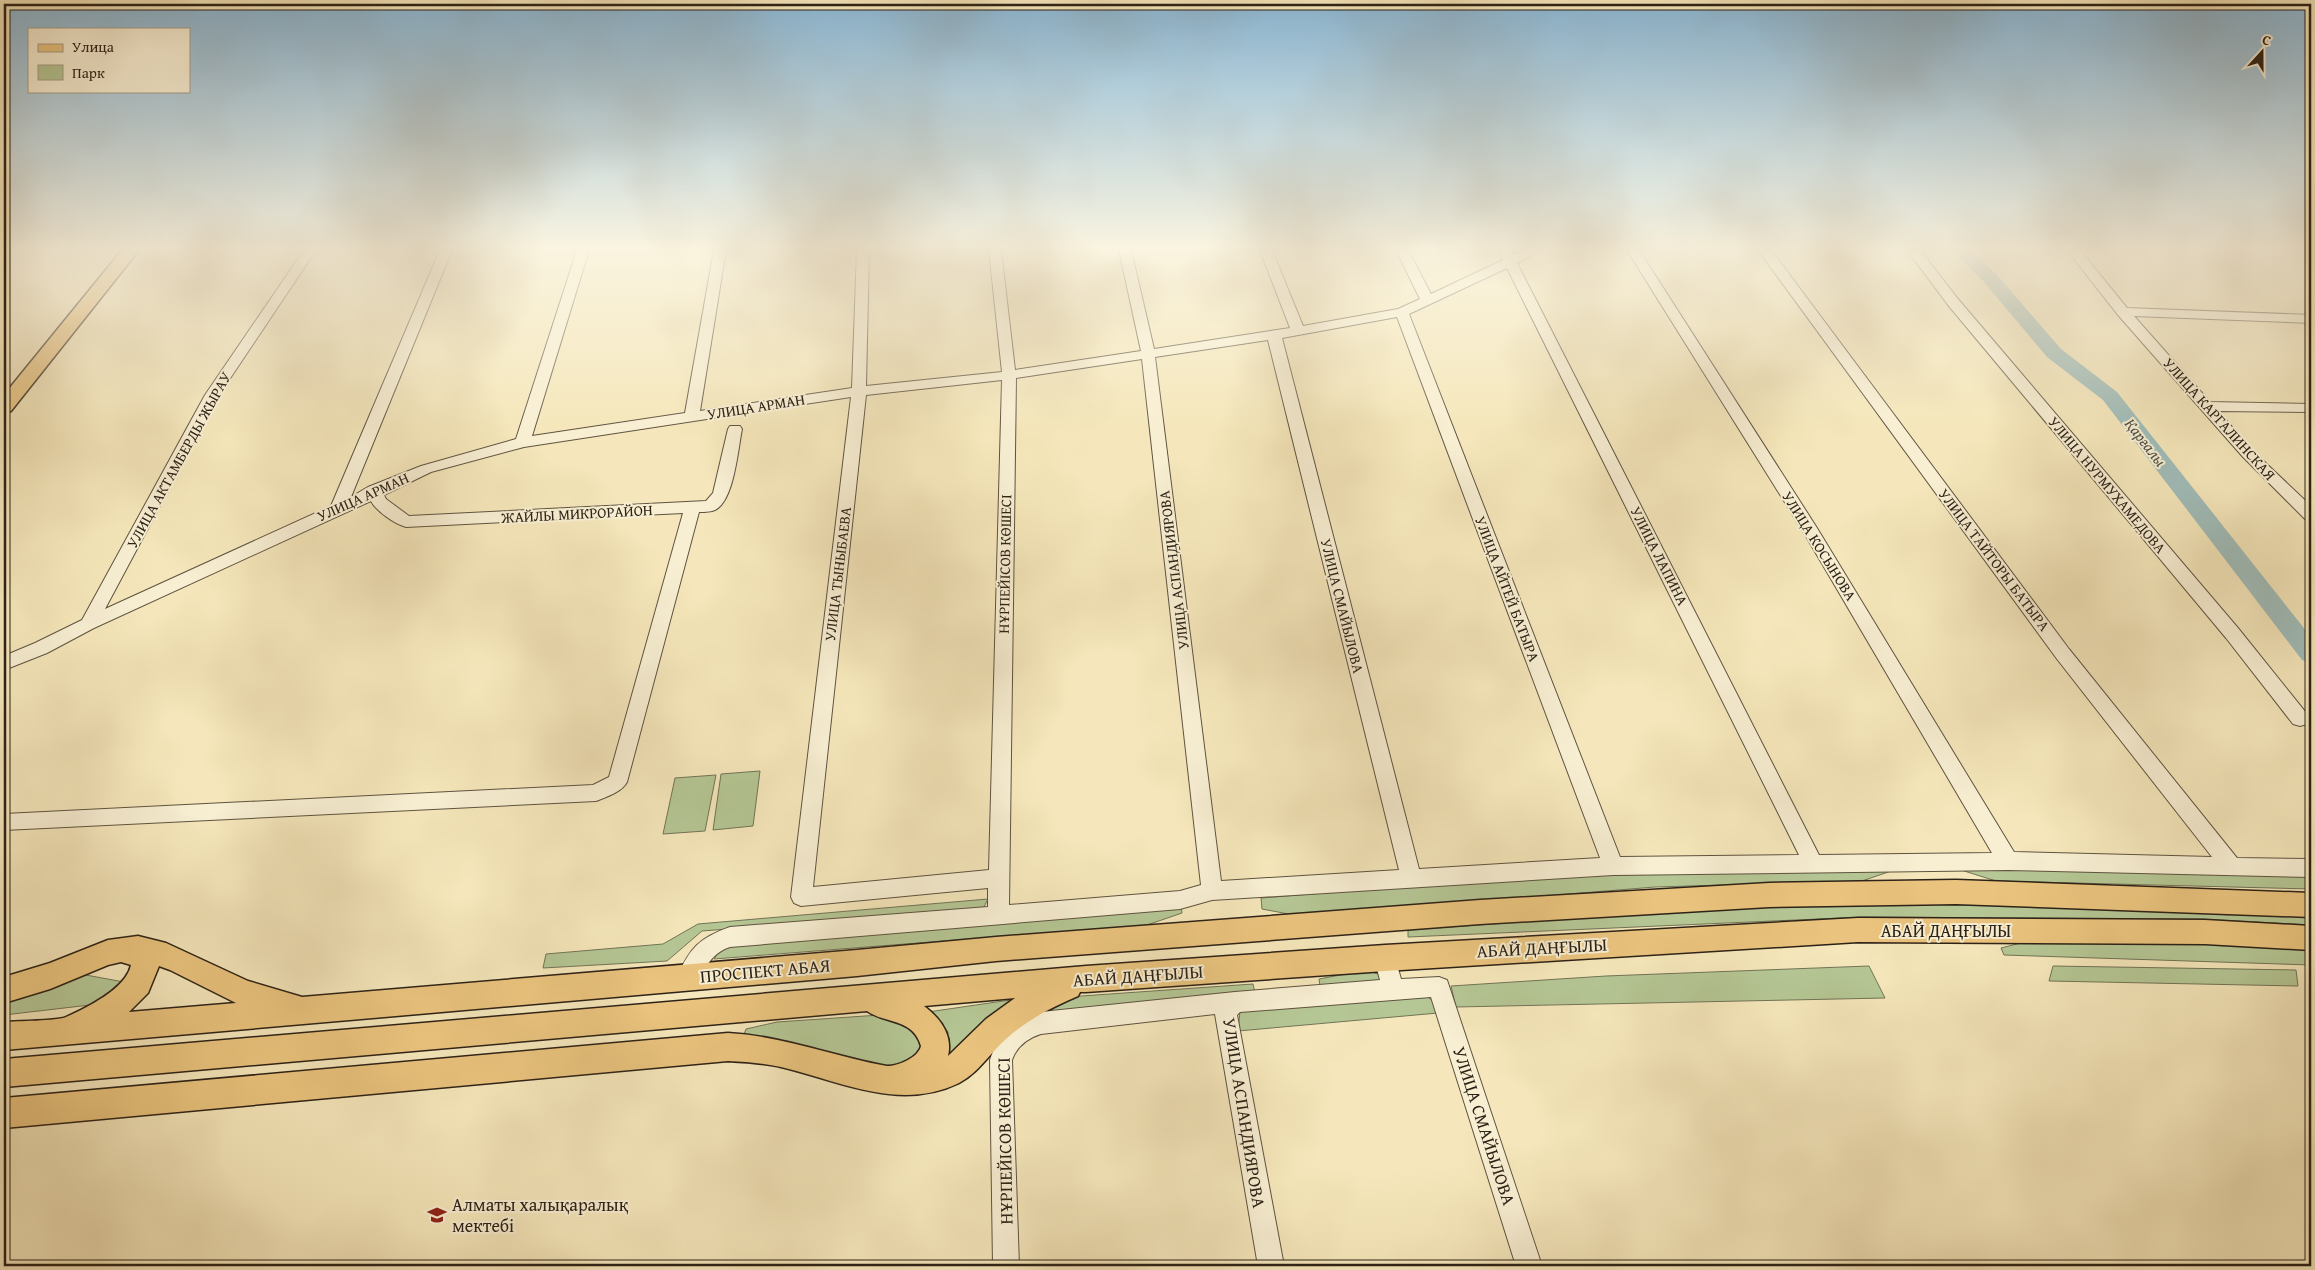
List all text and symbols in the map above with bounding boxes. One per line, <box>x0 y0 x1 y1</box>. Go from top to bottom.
legend <box>28 28 190 92</box>
north arrow <box>2238 28 2288 78</box>
text: С <box>2259 29 2274 51</box>
text: Улица <box>72 36 115 57</box>
text: Парк <box>72 62 105 83</box>
street label: УЛИЦА КАРГАЛИНСКАЯ <box>2159 353 2280 485</box>
street label: УЛИЦА АКТАМБЕРДЫ ЖЫРАУ <box>121 367 236 552</box>
street label: УЛИЦА АРМАН <box>705 388 806 425</box>
street label: УЛИЦА НУРМУХАМЕДОВА <box>2044 412 2171 558</box>
water label: Қарғалы <box>2119 413 2173 471</box>
street label: УЛИЦА АРМАН <box>313 467 412 526</box>
street label: УЛИЦА ТАЙТОРЫ БАТЫРА <box>1934 484 2055 635</box>
street label: УЛИЦА КОСЫНОВА <box>1777 487 1862 605</box>
street label: УЛИЦА АСПАНДИЯРОВА <box>1153 489 1194 651</box>
street label: НҰРПЕЙІСОВ КӨШЕСІ <box>993 494 1016 634</box>
street label: ЖАЙЛЫ МИКРОРАЙОН <box>500 499 653 528</box>
street label: УЛИЦА ЛАПИНА <box>1626 503 1693 609</box>
street label: УЛИЦА ТЫНЫБАЕВА <box>819 506 856 642</box>
street label: УЛИЦА АЙТЕЙ БАТЫРА <box>1470 513 1545 665</box>
street label: УЛИЦА СМАЙЫЛОВА <box>1316 536 1369 675</box>
street label: АБАЙ ДАҢҒЫЛЫ <box>1881 917 2011 944</box>
street label: АБАЙ ДАҢҒЫЛЫ <box>1476 931 1608 964</box>
street label: ПРОСПЕКТ АБАЯ <box>699 951 832 990</box>
street label: АБАЙ ДАҢҒЫЛЫ <box>1072 957 1204 994</box>
street label: УЛИЦА АСПАНДИЯРОВА <box>1216 1016 1273 1210</box>
street label: УЛИЦА СМАЙЫЛОВА <box>1446 1043 1523 1209</box>
street label: НҰРПЕЙІСОВ КӨШЕСІ <box>990 1057 1019 1225</box>
place label: Алматы халықаралық мектебі <box>452 1191 629 1239</box>
school or university icon: Алматы халықаралық мектебі <box>426 1204 448 1226</box>

